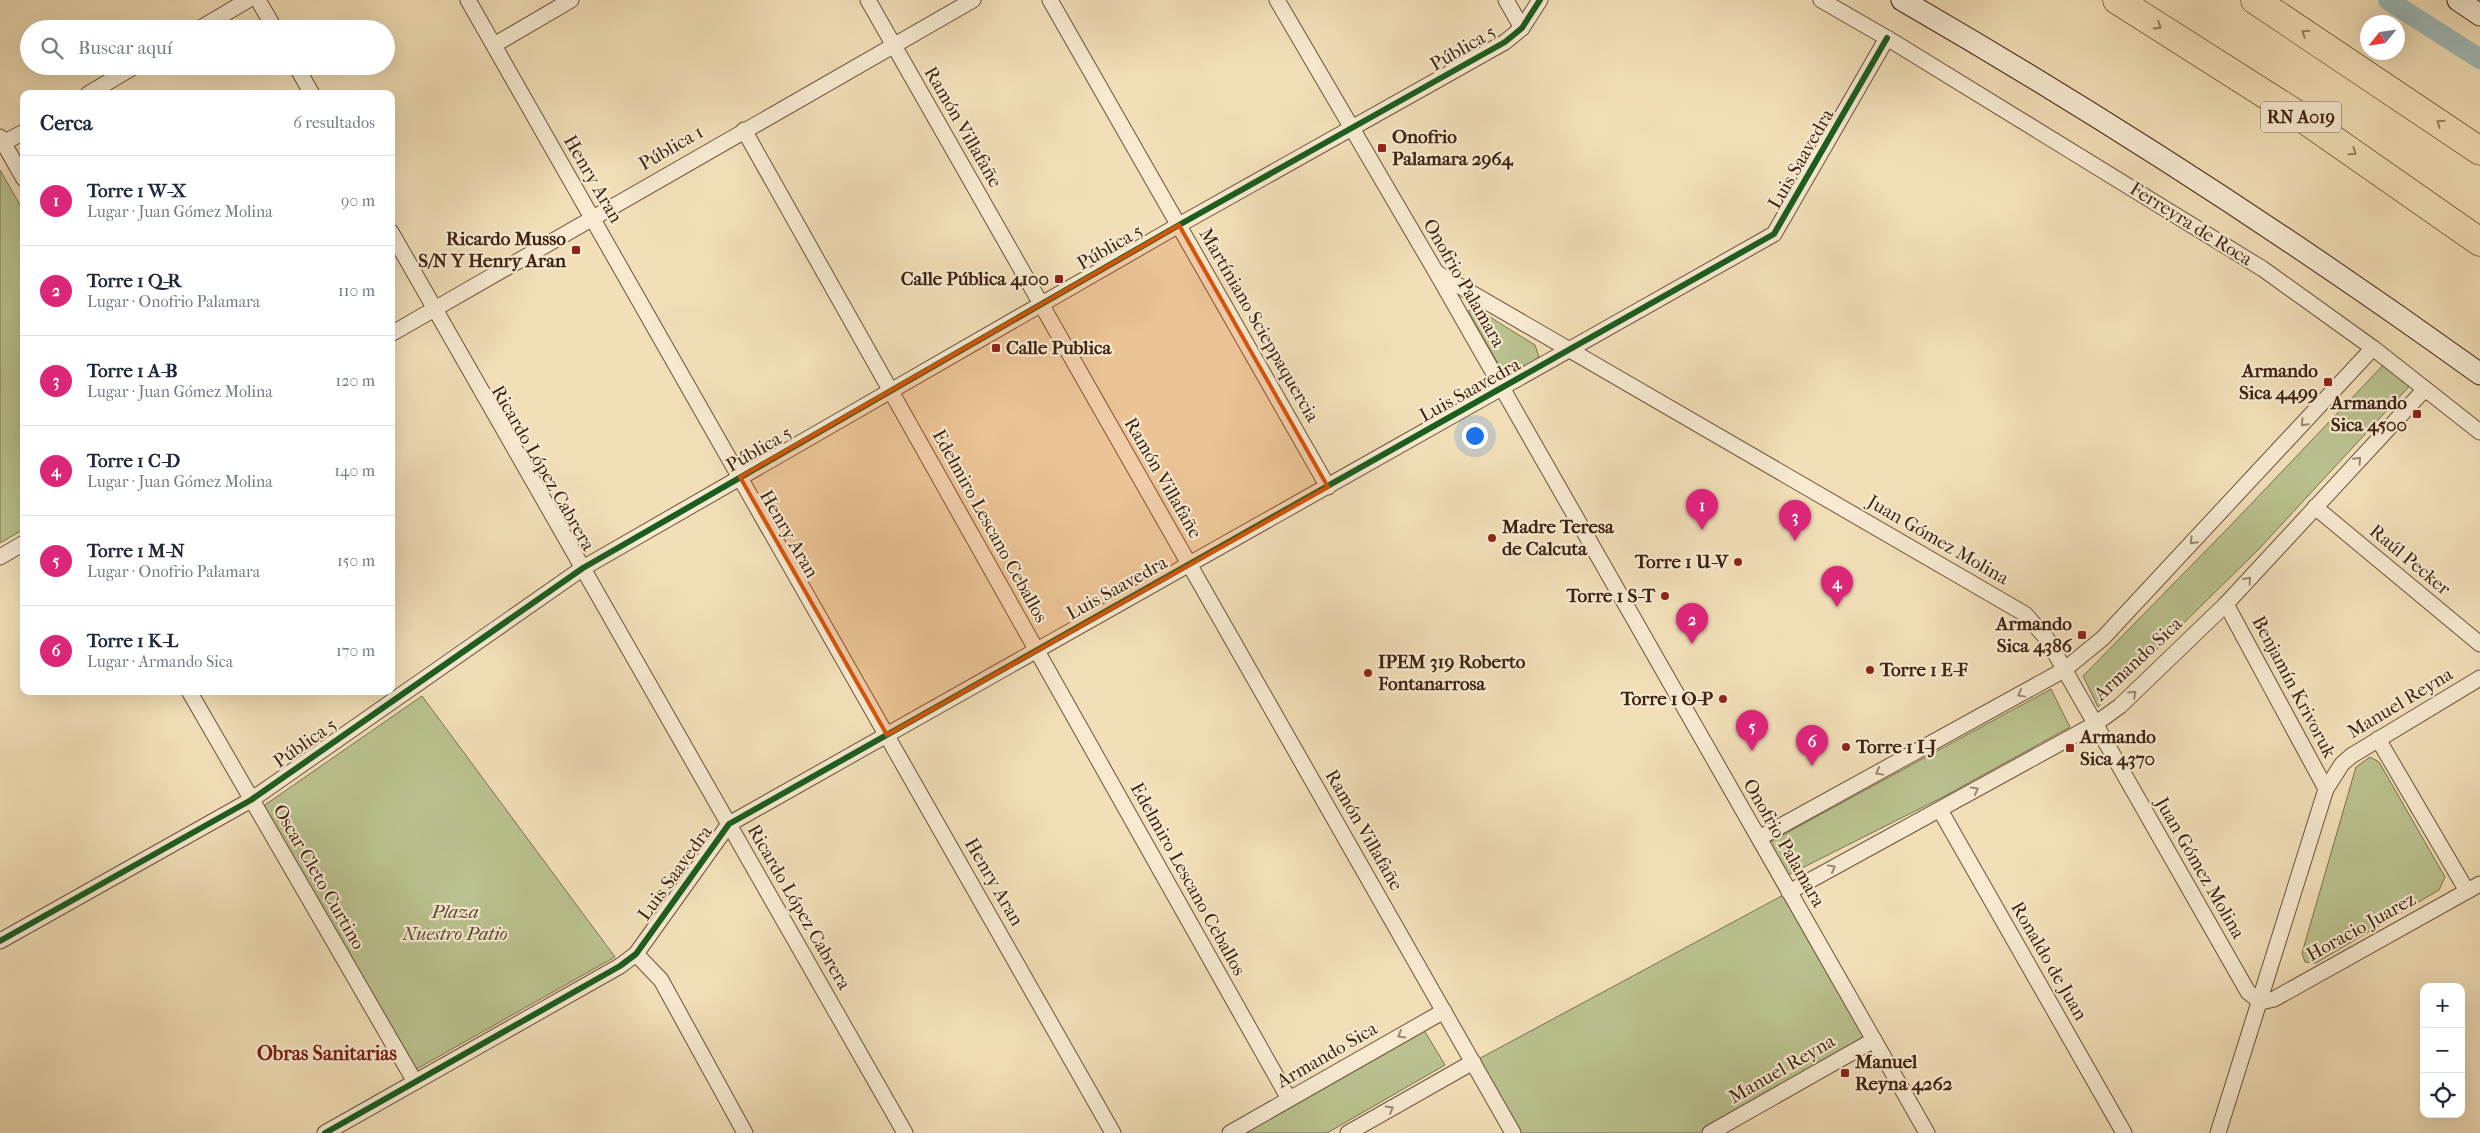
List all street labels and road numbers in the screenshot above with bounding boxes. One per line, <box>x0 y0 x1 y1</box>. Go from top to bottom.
street label: Pública 5 <box>1426 20 1500 76</box>
street label: Ramón Villafañe <box>920 63 1006 191</box>
road number: RN A019 <box>2261 101 2341 132</box>
street label: Luis Saavedra <box>1764 105 1839 213</box>
street label: Pública 1 <box>635 121 707 175</box>
street label: Henry Aran <box>559 131 627 227</box>
street label: Ferreyra de Roca <box>2126 178 2256 271</box>
street label: Onofrio Palamara <box>1418 215 1510 351</box>
street label: Pública 5 <box>1073 219 1147 275</box>
street label: Martíniano Scieppaquercia <box>1194 224 1324 426</box>
street label: Luis Saavedra <box>1416 353 1524 427</box>
street label: Ricardo López Cabrera <box>487 381 599 555</box>
street label: Ramón Villafañe <box>1120 414 1206 542</box>
street label: Pública 5 <box>722 421 796 477</box>
street label: Edelmiro Lescano Ceballos <box>928 426 1052 626</box>
street label: Henry Aran <box>755 486 823 582</box>
street label: Juan Gómez Molina <box>1862 490 2013 589</box>
street label: Raúl Pecker <box>2365 520 2456 601</box>
street label: Luis Saavedra <box>1063 551 1171 625</box>
street label: Armando Sica <box>2089 612 2187 706</box>
street label: Benjamín Krivoruk <box>2247 612 2341 762</box>
street label: Manuel Reyna <box>2343 663 2457 743</box>
street label: Pública 5 <box>269 713 341 773</box>
street label: Ramón Villafañe <box>1321 766 1407 894</box>
street label: Onofrio Palamara <box>1738 775 1830 911</box>
street label: Edelmiro Lescano Ceballos <box>1126 779 1250 979</box>
street label: Juan Gómez Molina <box>2150 792 2249 943</box>
street label: Oscar Cleto Curtino <box>269 801 370 954</box>
street label: Ricardo López Cabrera <box>743 820 855 994</box>
street label: Luis Saavedra <box>633 821 717 925</box>
street label: Henry Aran <box>960 834 1028 930</box>
street label: Horacio Juarez <box>2303 888 2419 966</box>
street label: Ronaldo de Juan <box>2006 898 2092 1024</box>
street label: Armando Sica <box>1272 1017 1381 1093</box>
street label: Manuel Reyna <box>1725 1030 1839 1108</box>

